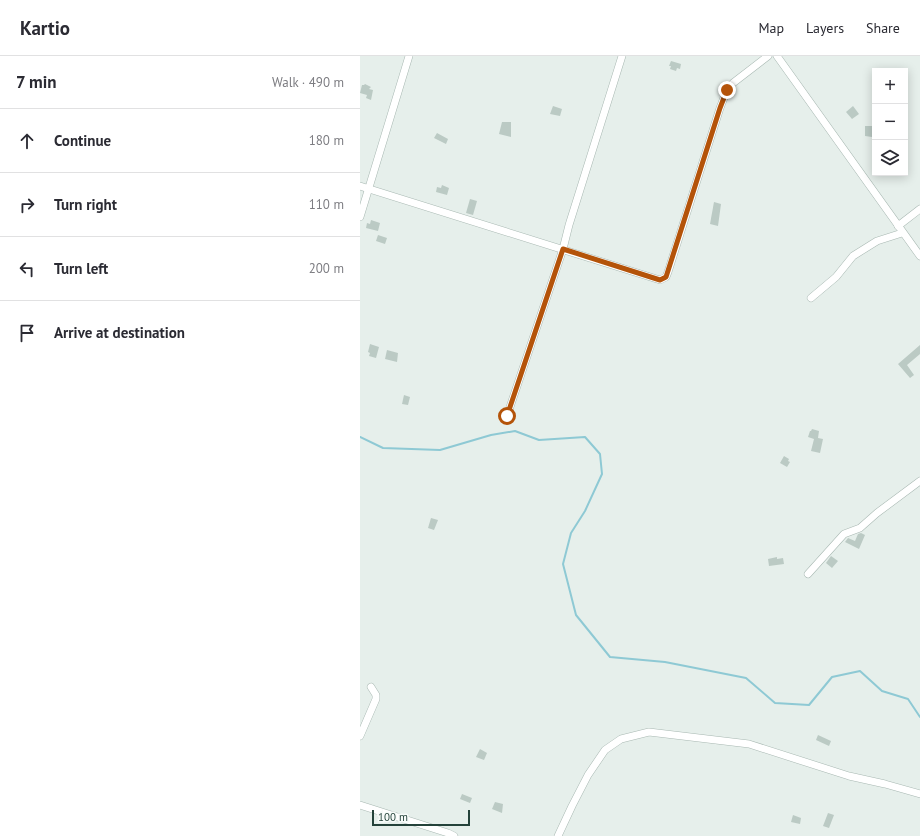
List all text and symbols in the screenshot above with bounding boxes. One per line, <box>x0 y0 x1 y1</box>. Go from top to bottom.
text: Kartio <box>20 16 70 40</box>
text: Map <box>758 19 784 37</box>
text: Layers <box>806 19 844 37</box>
text: Share <box>866 19 900 37</box>
map controls <box>872 68 908 176</box>
button: + <box>872 68 908 104</box>
text: 7 min <box>16 71 57 93</box>
text: Walk · 490 m <box>272 74 344 91</box>
route end <box>718 81 736 99</box>
button: − <box>872 104 908 140</box>
icon: ahead <box>16 130 38 152</box>
text: Continue <box>54 131 111 150</box>
text: 180 m <box>309 132 344 149</box>
button: layers <box>872 140 908 176</box>
icon: right <box>16 194 38 216</box>
text: Turn right <box>54 195 117 214</box>
text: 110 m <box>309 196 344 213</box>
icon: left <box>16 258 38 280</box>
text: Turn left <box>54 259 108 278</box>
text: 200 m <box>309 260 344 277</box>
icon: arrive <box>16 322 38 344</box>
text: Arrive at destination <box>54 323 185 342</box>
route start <box>498 407 516 425</box>
scale bar <box>372 808 470 827</box>
text: 100 m <box>378 810 408 824</box>

